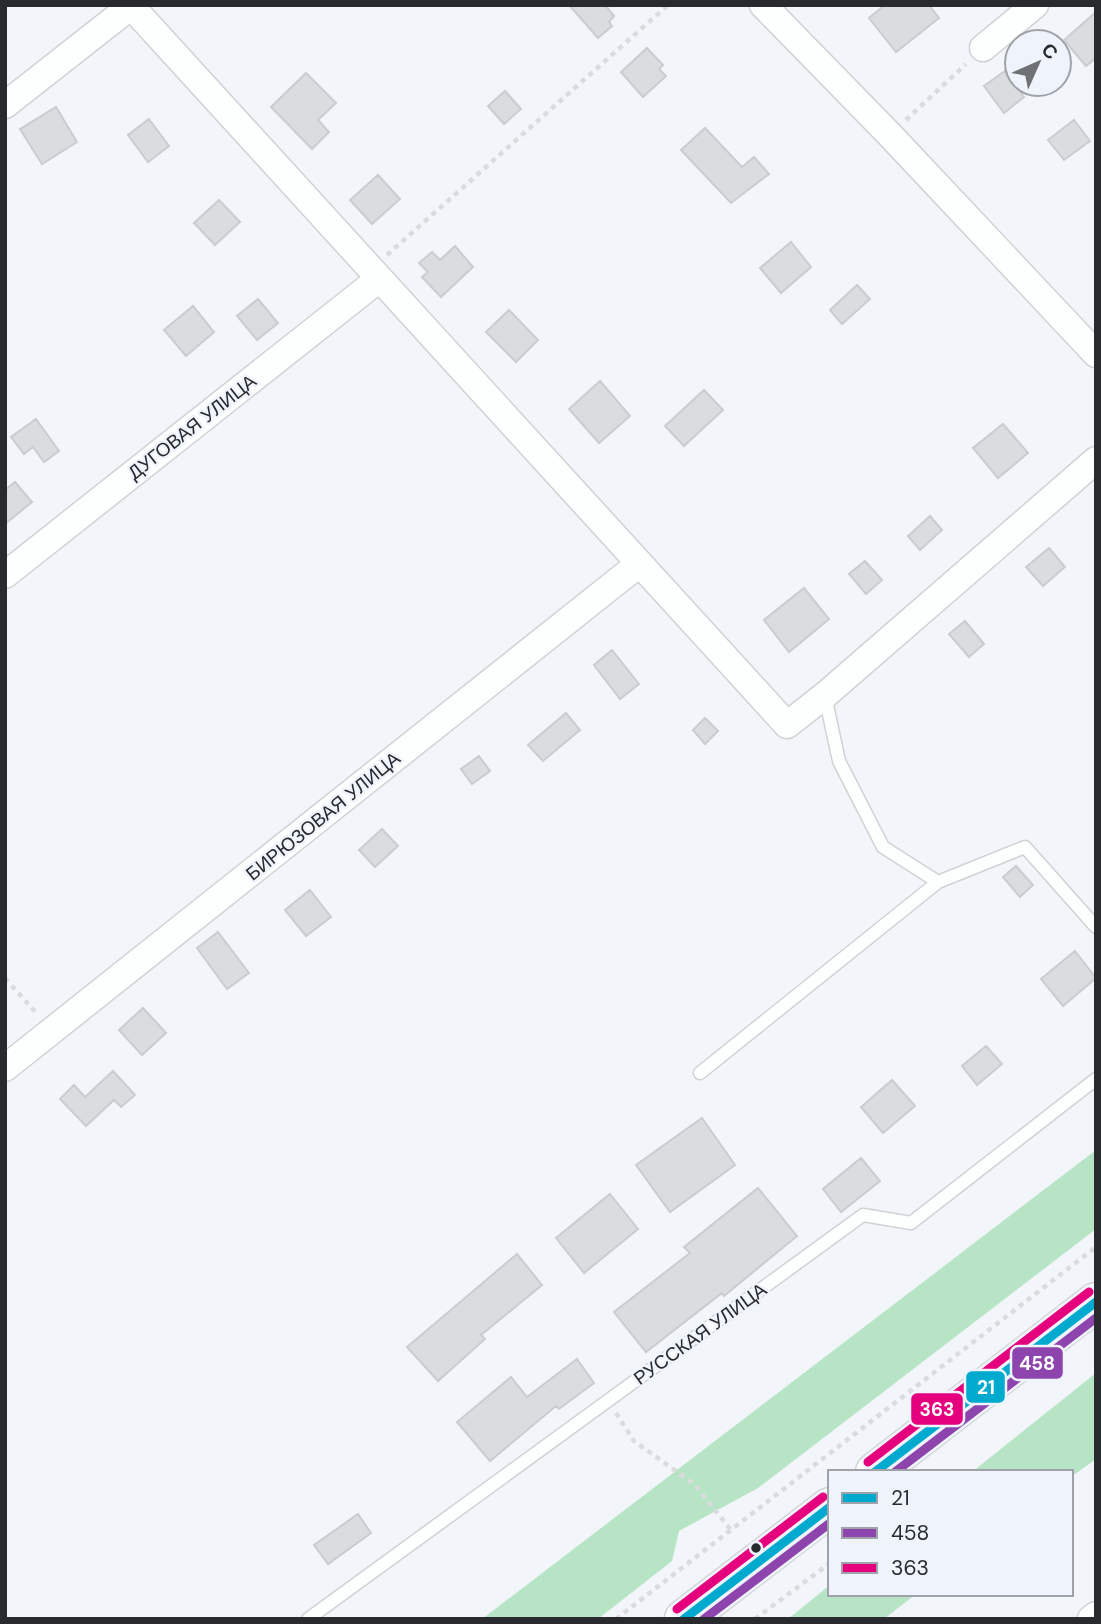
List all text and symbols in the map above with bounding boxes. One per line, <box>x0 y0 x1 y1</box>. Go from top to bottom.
north arrow <box>1003 28 1073 98</box>
text: С <box>1036 38 1064 65</box>
street label: ДУГОВАЯ УЛИЦА <box>122 369 262 485</box>
street label: БИРЮЗОВАЯ УЛИЦА <box>241 746 406 886</box>
street label: РУССКАЯ УЛИЦА <box>629 1277 772 1391</box>
line badge: 458 <box>1011 1346 1064 1380</box>
text: 458 <box>1019 1351 1055 1376</box>
line badge: 21 <box>965 1370 1006 1404</box>
text: 21 <box>977 1375 995 1400</box>
line badge: 363 <box>910 1392 964 1426</box>
text: 363 <box>920 1397 954 1422</box>
legend <box>828 1470 1073 1596</box>
text: 21 <box>891 1484 910 1512</box>
text: 458 <box>891 1519 929 1547</box>
unlabelled marker <box>749 1541 763 1555</box>
text: 363 <box>891 1554 929 1582</box>

